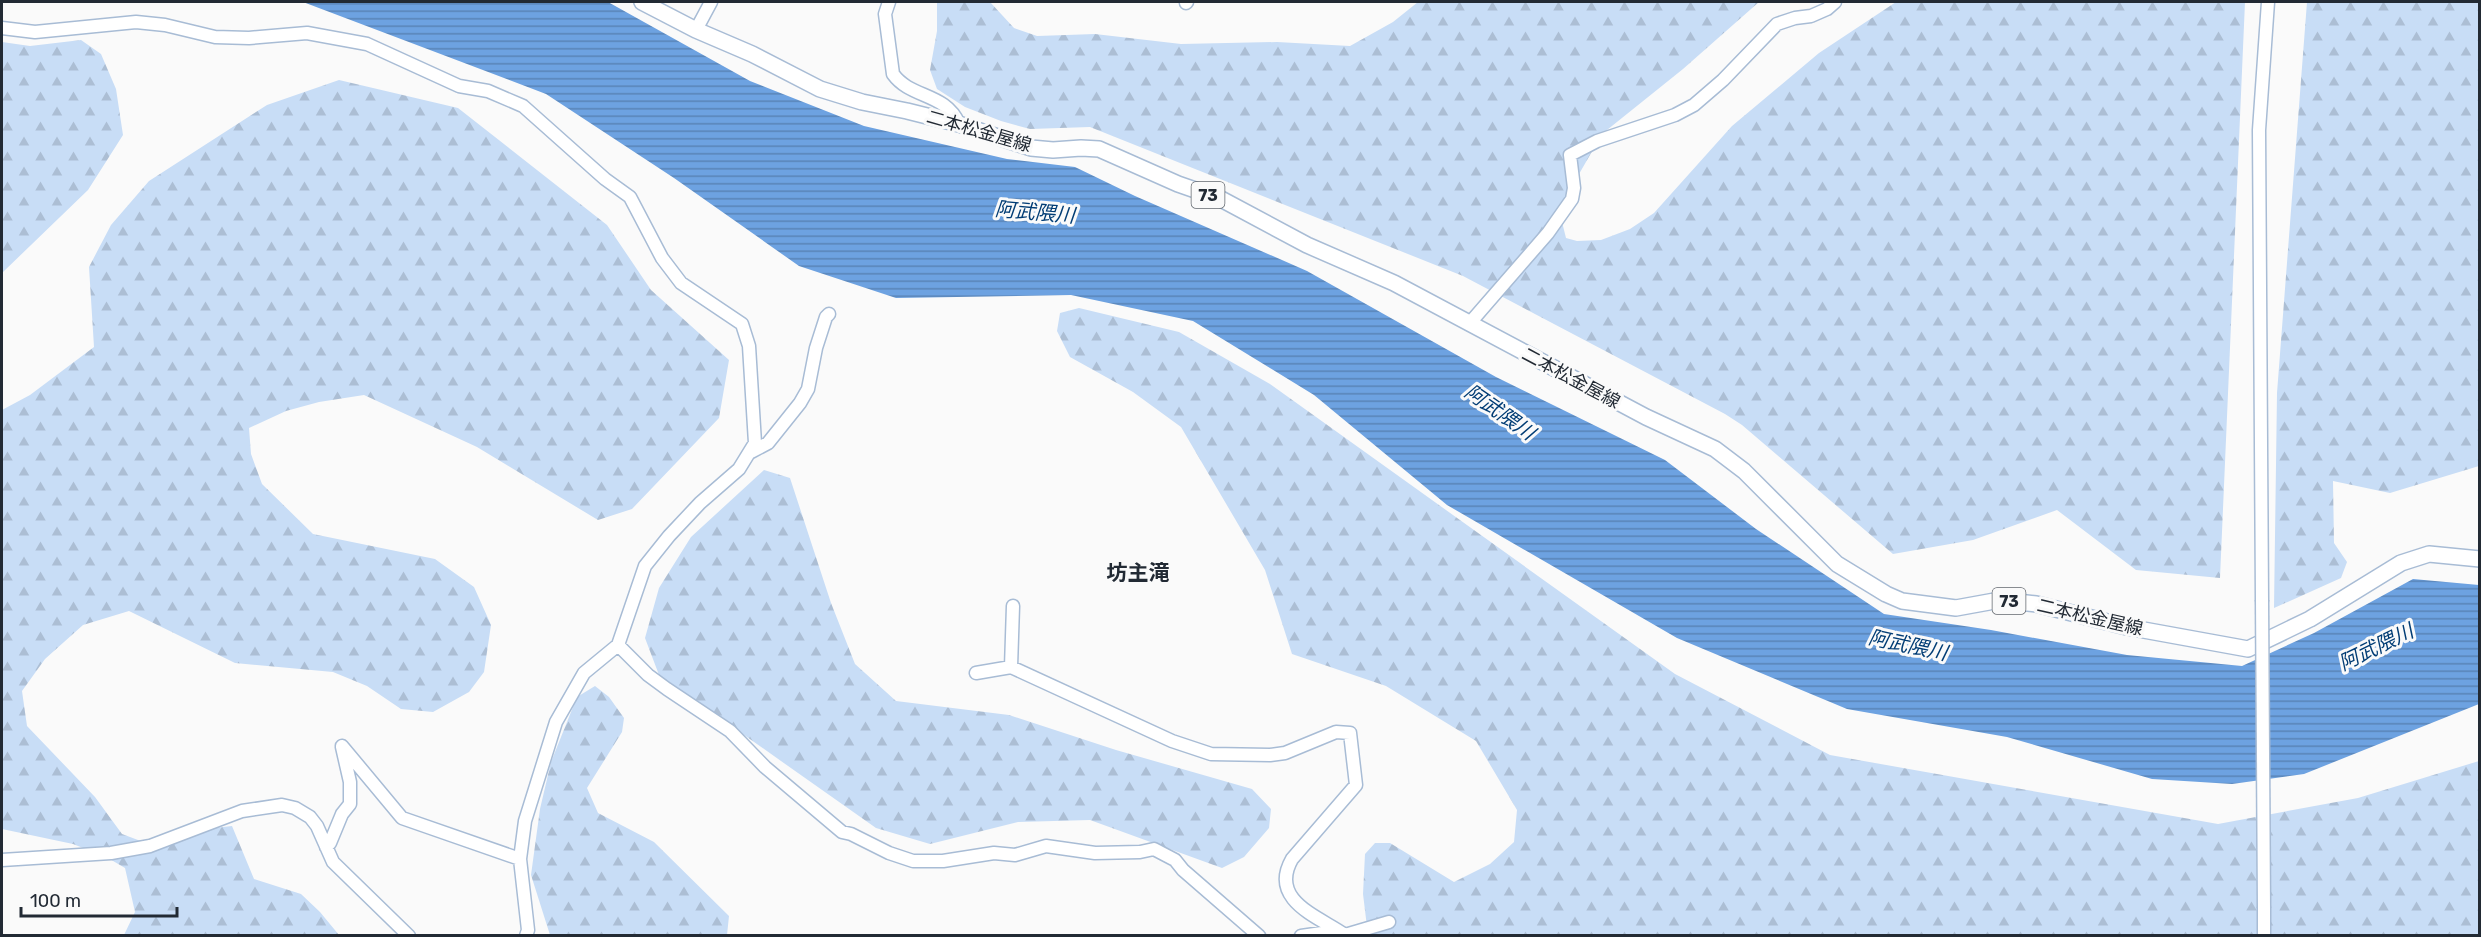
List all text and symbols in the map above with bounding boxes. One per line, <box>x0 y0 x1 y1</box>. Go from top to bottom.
street label: 二本松金屋線 <box>924 106 1034 156</box>
road number: 73 <box>1192 182 1224 208</box>
water label: 阿武隈川 <box>994 197 1078 228</box>
street label: 二本松金屋線 <box>1518 343 1624 413</box>
water label: 阿武隈川 <box>1460 379 1541 446</box>
district label: 坊主滝 <box>1107 560 1170 585</box>
road number: 73 <box>1992 588 2026 614</box>
street label: 二本松金屋線 <box>2035 594 2145 640</box>
water label: 阿武隈川 <box>2335 618 2419 675</box>
water label: 阿武隈川 <box>1866 625 1952 665</box>
scale bar <box>21 880 177 918</box>
text: 100 m <box>30 890 81 912</box>

